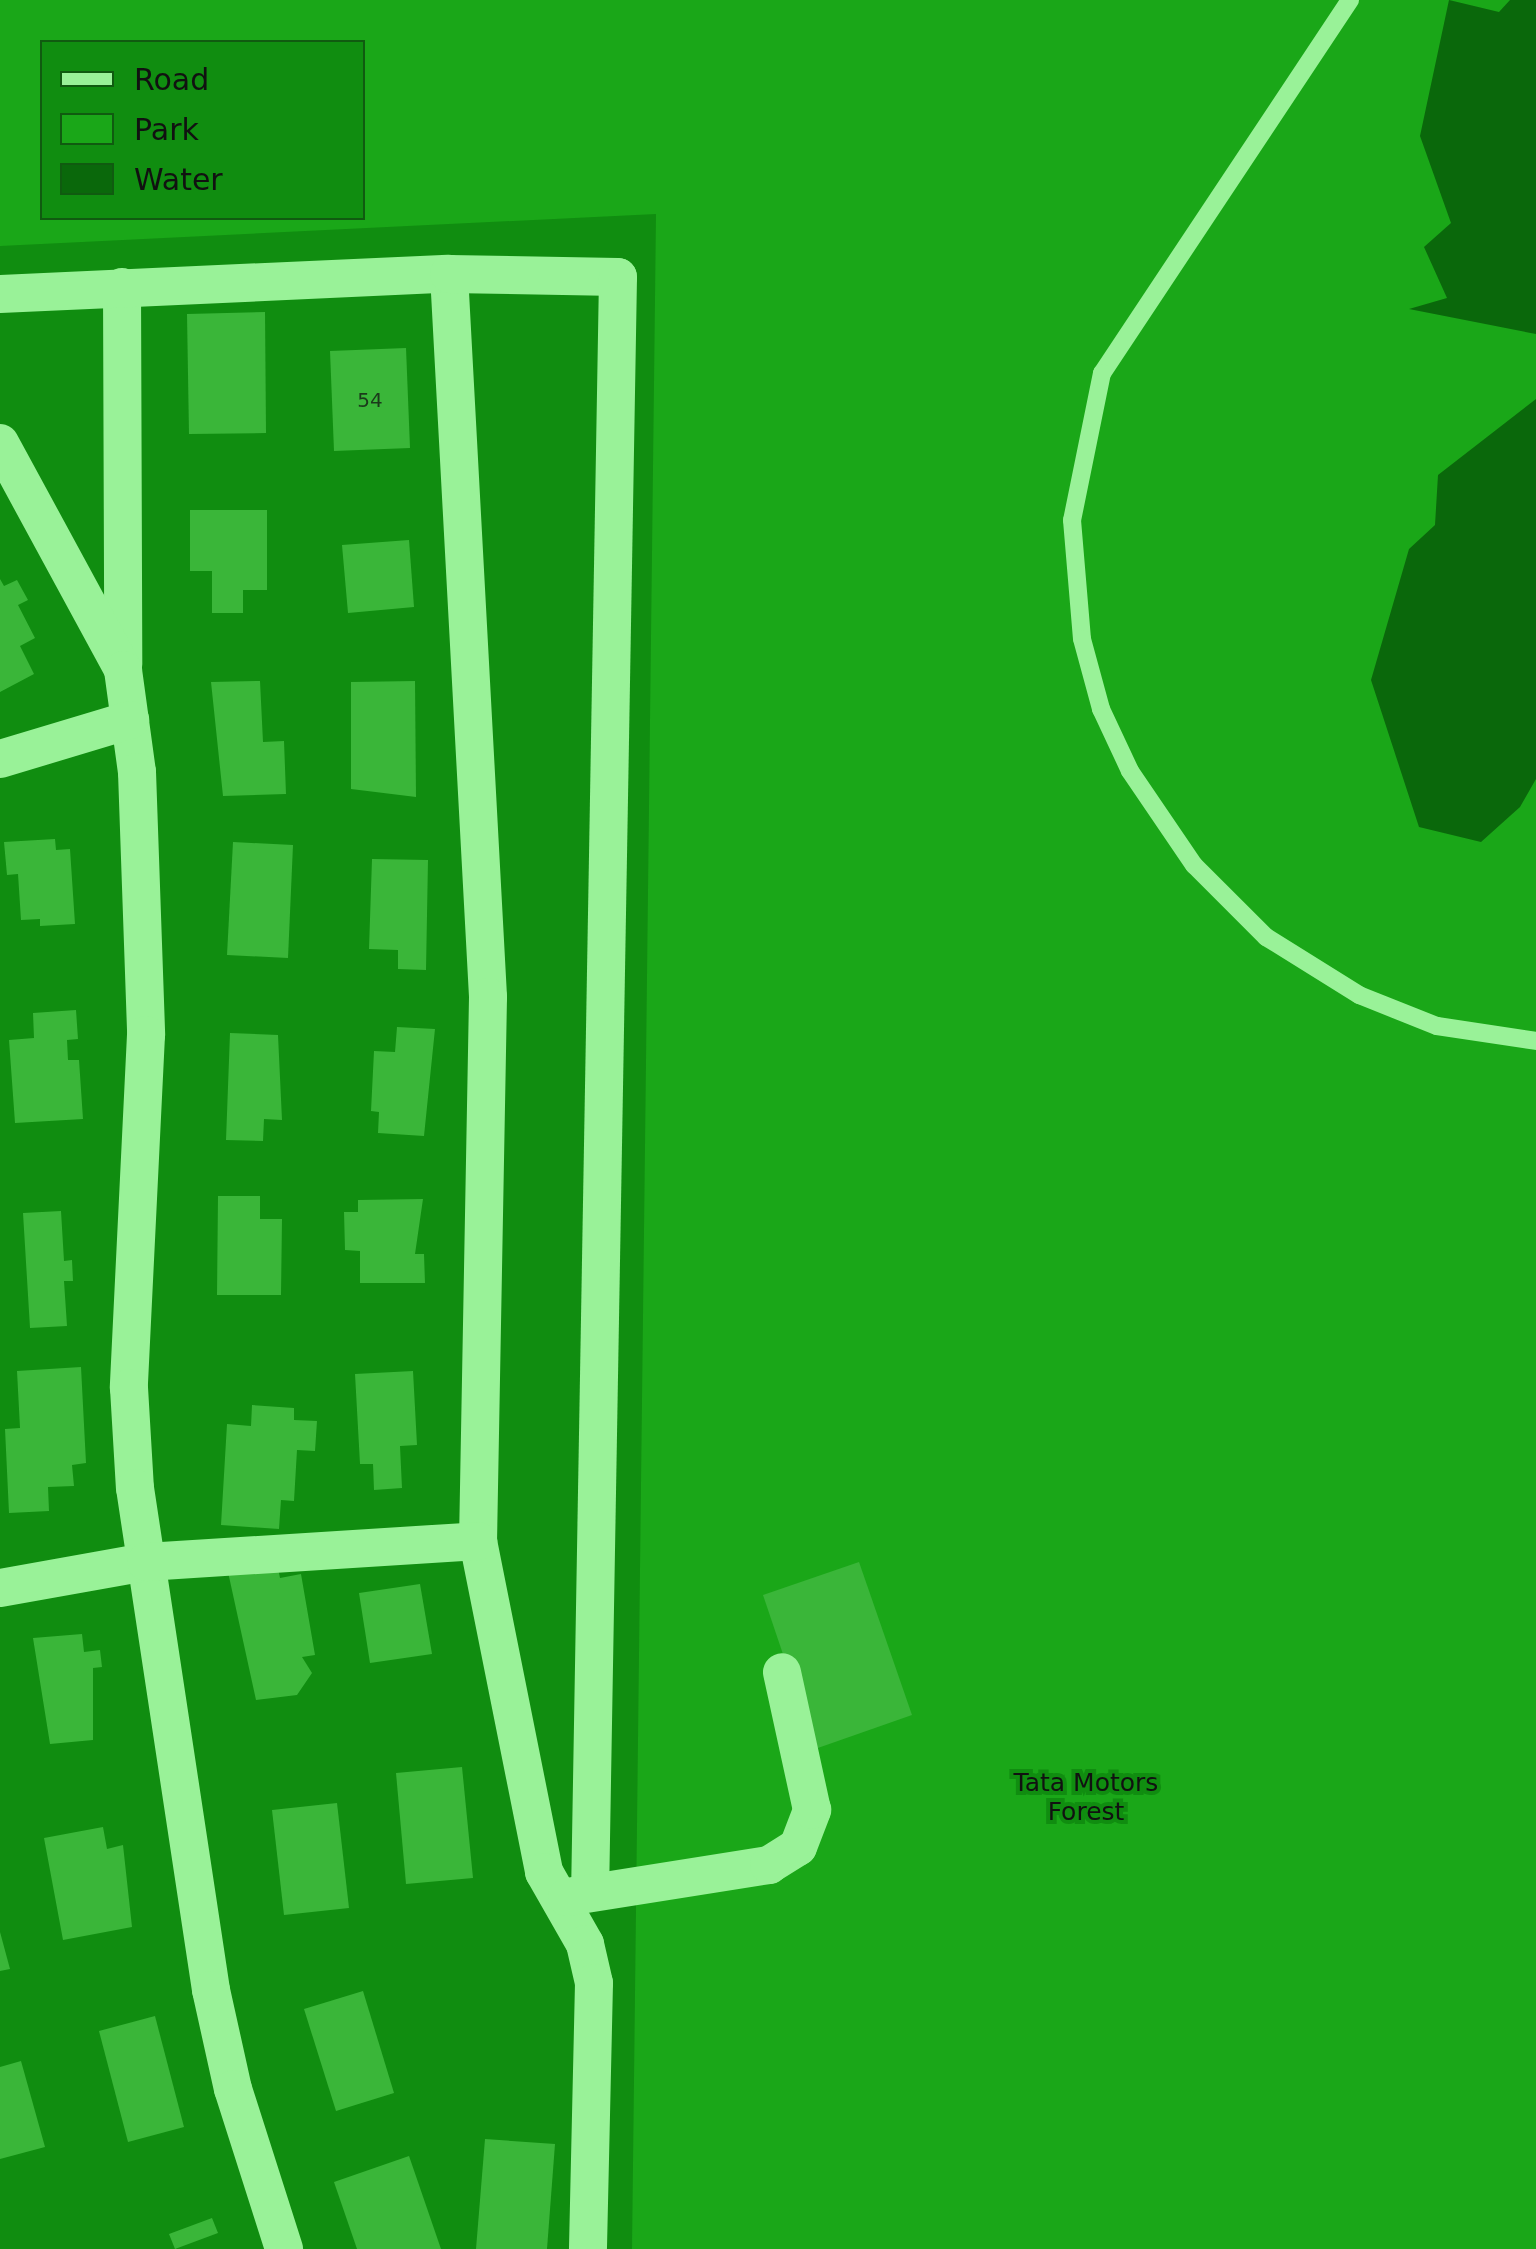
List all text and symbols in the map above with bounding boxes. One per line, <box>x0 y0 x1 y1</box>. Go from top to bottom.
legend <box>40 40 365 220</box>
text: Road <box>134 62 209 97</box>
text: Park <box>134 112 199 147</box>
text: Water <box>134 162 223 197</box>
house number: 54 <box>357 388 383 412</box>
park label: Tata Motors Forest <box>1014 1769 1158 1828</box>

